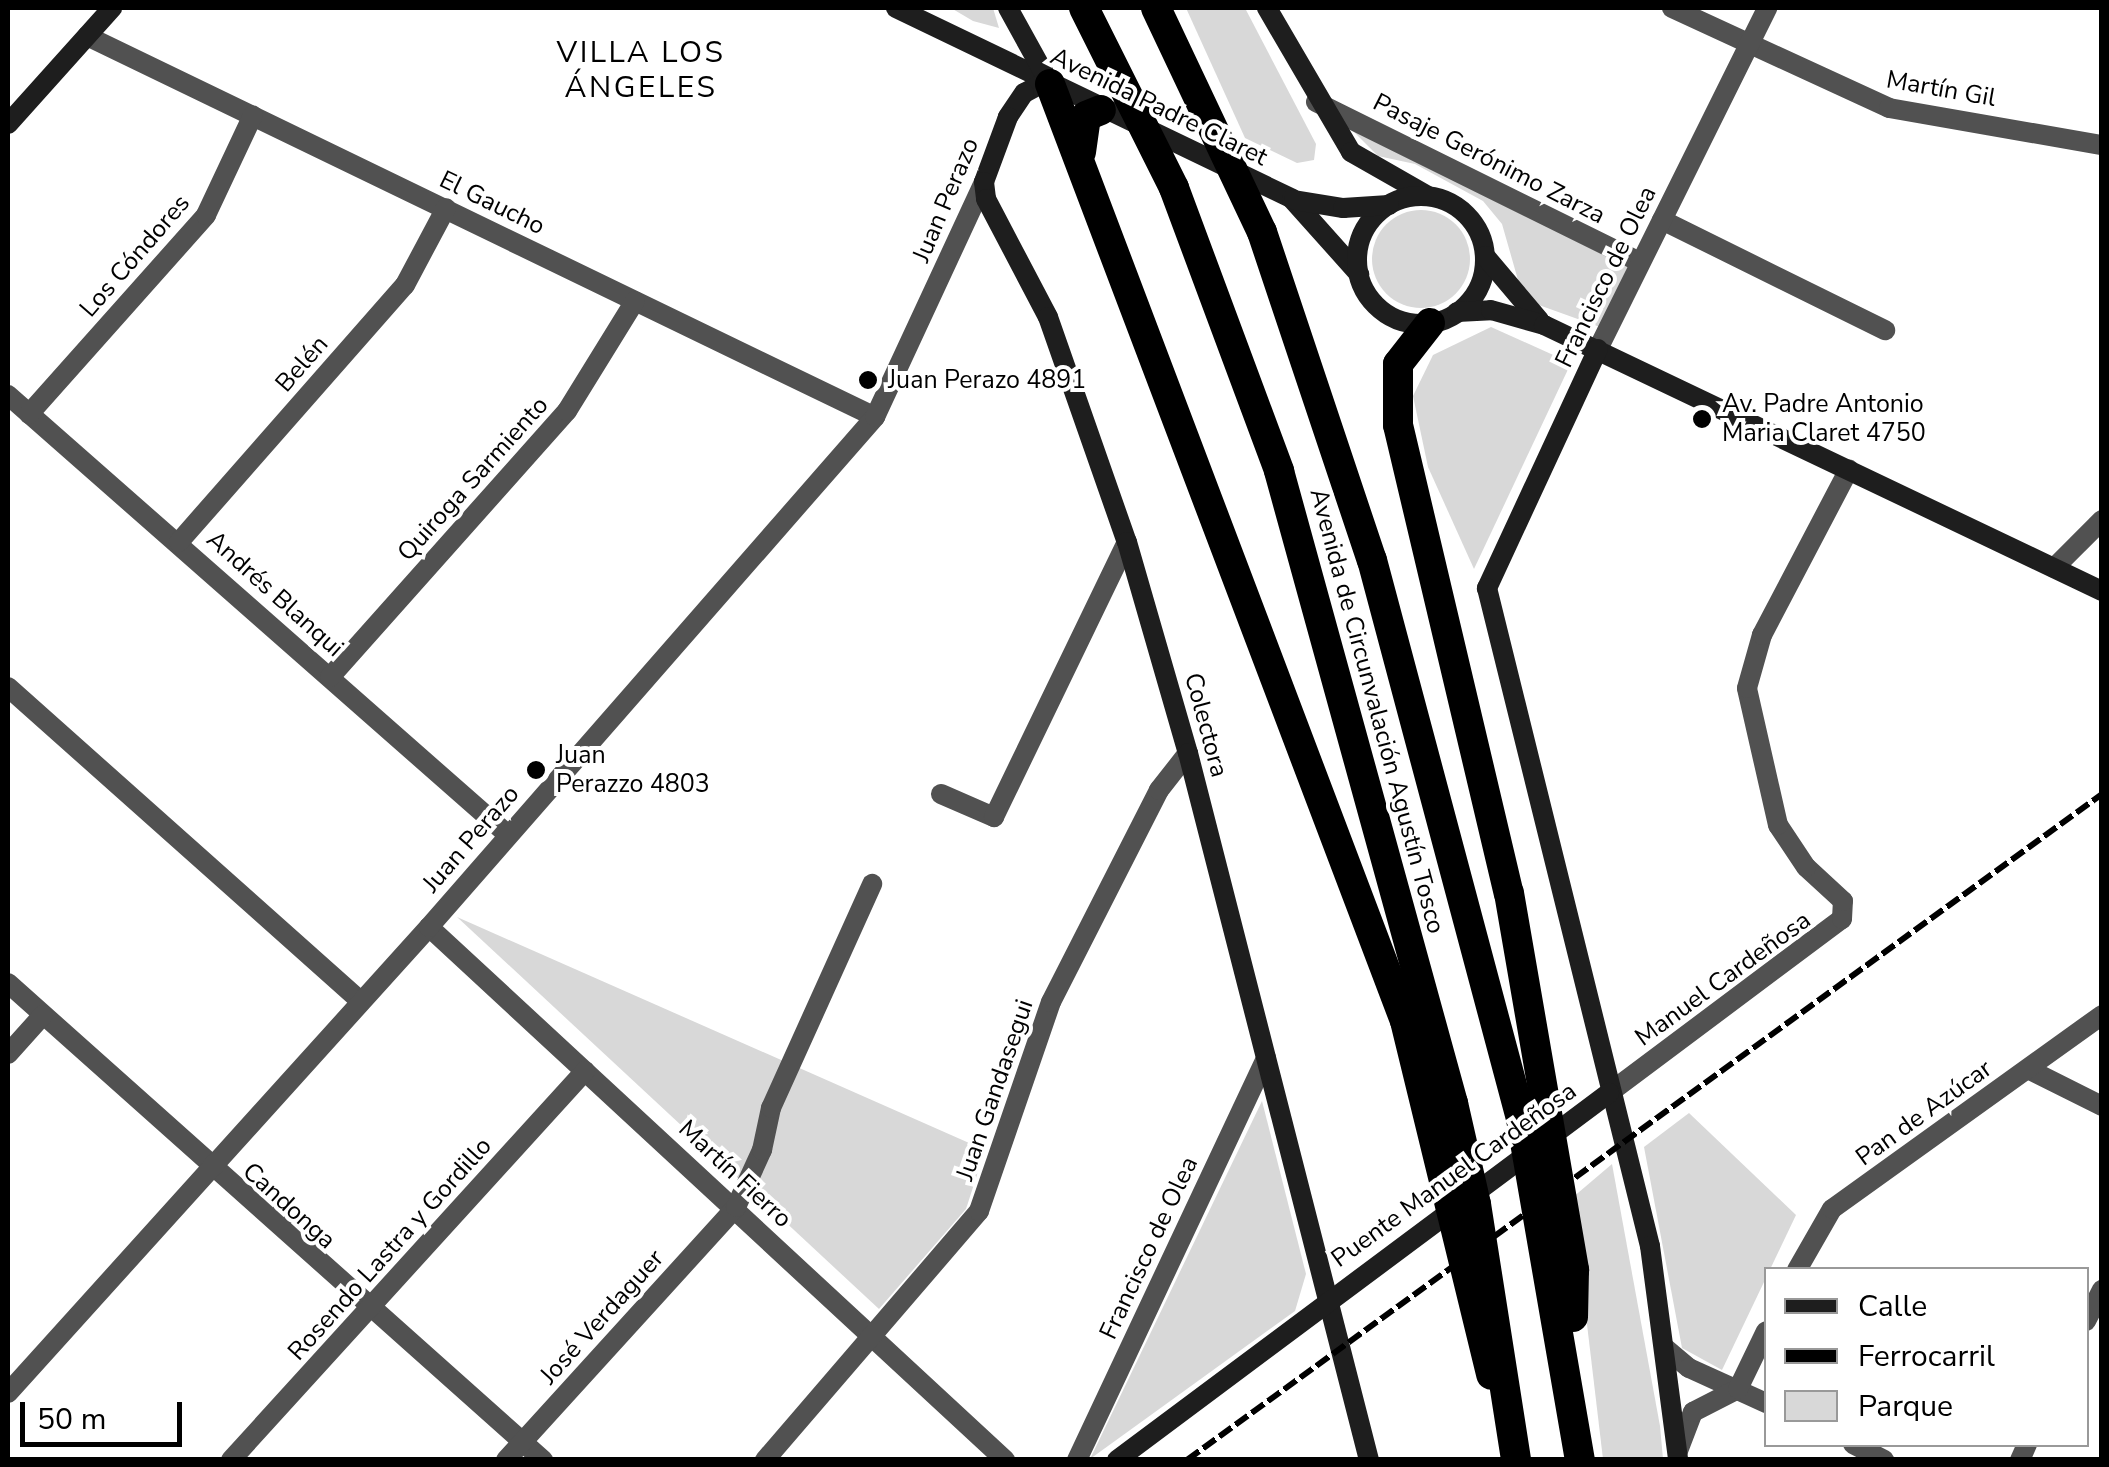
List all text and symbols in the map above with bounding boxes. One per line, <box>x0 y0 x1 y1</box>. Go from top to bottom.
district label: VILLA LOS ÁNGELES <box>556 35 726 106</box>
street label: Avenida Padre Claret <box>1046 41 1272 173</box>
street label: Martín Gil <box>1884 65 1998 113</box>
street label: Pasaje Gerónimo Zarza <box>1368 87 1610 231</box>
street label: Juan Perazo <box>906 133 986 267</box>
street label: El Gaucho <box>434 165 550 241</box>
street label: Francisco de Olea <box>1549 181 1663 373</box>
street label: Los Cóndores <box>74 189 196 323</box>
street label: Belén <box>269 330 335 398</box>
place label: Juan Perazo 4891 <box>888 365 1086 395</box>
marker: Juan Perazo 4891 <box>857 369 879 391</box>
place label: Av. Padre Antonio Maria Claret 4750 <box>1722 390 1926 449</box>
street label: Quiroga Sarmiento <box>391 391 555 567</box>
marker: Av. Padre Antonio Maria Claret 4750 <box>1691 408 1713 430</box>
street label: Avenida de Circunvalación Agustín Tosco <box>1303 485 1451 937</box>
street label: Andrés Blanqui <box>200 525 350 663</box>
street label: Colectora <box>1178 670 1234 780</box>
place label: Juan Perazzo 4803 <box>556 741 710 800</box>
marker: Juan Perazzo 4803 <box>525 759 547 781</box>
street label: Juan Perazo <box>416 779 526 899</box>
street label: Manuel Cardeñosa <box>1629 905 1817 1053</box>
street label: Juan Gandasegui <box>950 996 1040 1184</box>
street label: Pan de Azúcar <box>1850 1054 1998 1172</box>
street label: Puente Manuel Cardeñosa <box>1326 1076 1582 1274</box>
street label: Martín Fierro <box>672 1114 798 1234</box>
street label: Rosendo Lastra y Gordillo <box>282 1131 498 1367</box>
street label: Francisco de Olea <box>1094 1152 1204 1344</box>
street label: Candonga <box>236 1157 342 1255</box>
street label: José Verdaguer <box>534 1244 670 1390</box>
legend <box>1764 1267 2089 1447</box>
text: Calle <box>1858 1286 1927 1327</box>
text: Ferrocarril <box>1858 1336 1995 1377</box>
scale bar <box>25 1382 188 1444</box>
text: Parque <box>1858 1386 1953 1427</box>
text: 50 m <box>37 1399 106 1440</box>

